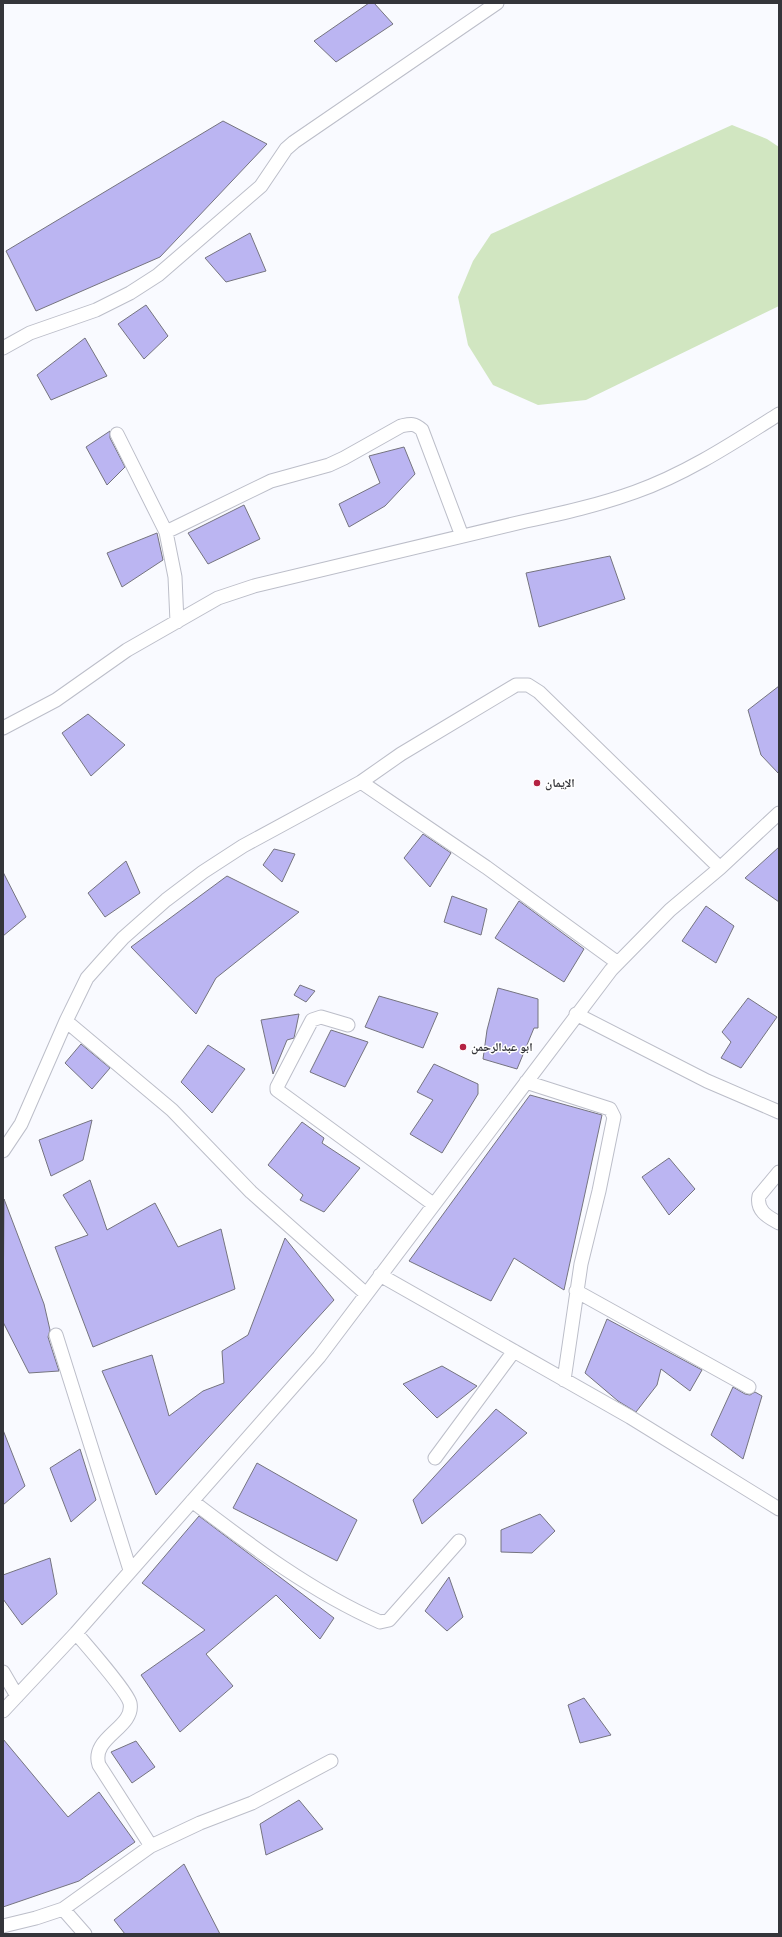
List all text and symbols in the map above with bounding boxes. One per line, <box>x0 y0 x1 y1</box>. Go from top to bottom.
place label: الإيمان <box>545 776 575 791</box>
marker: الإيمان <box>532 778 542 788</box>
place label: ابو عبدالرحمن <box>471 1040 533 1055</box>
marker: ابو عبدالرحمن <box>458 1042 468 1052</box>

